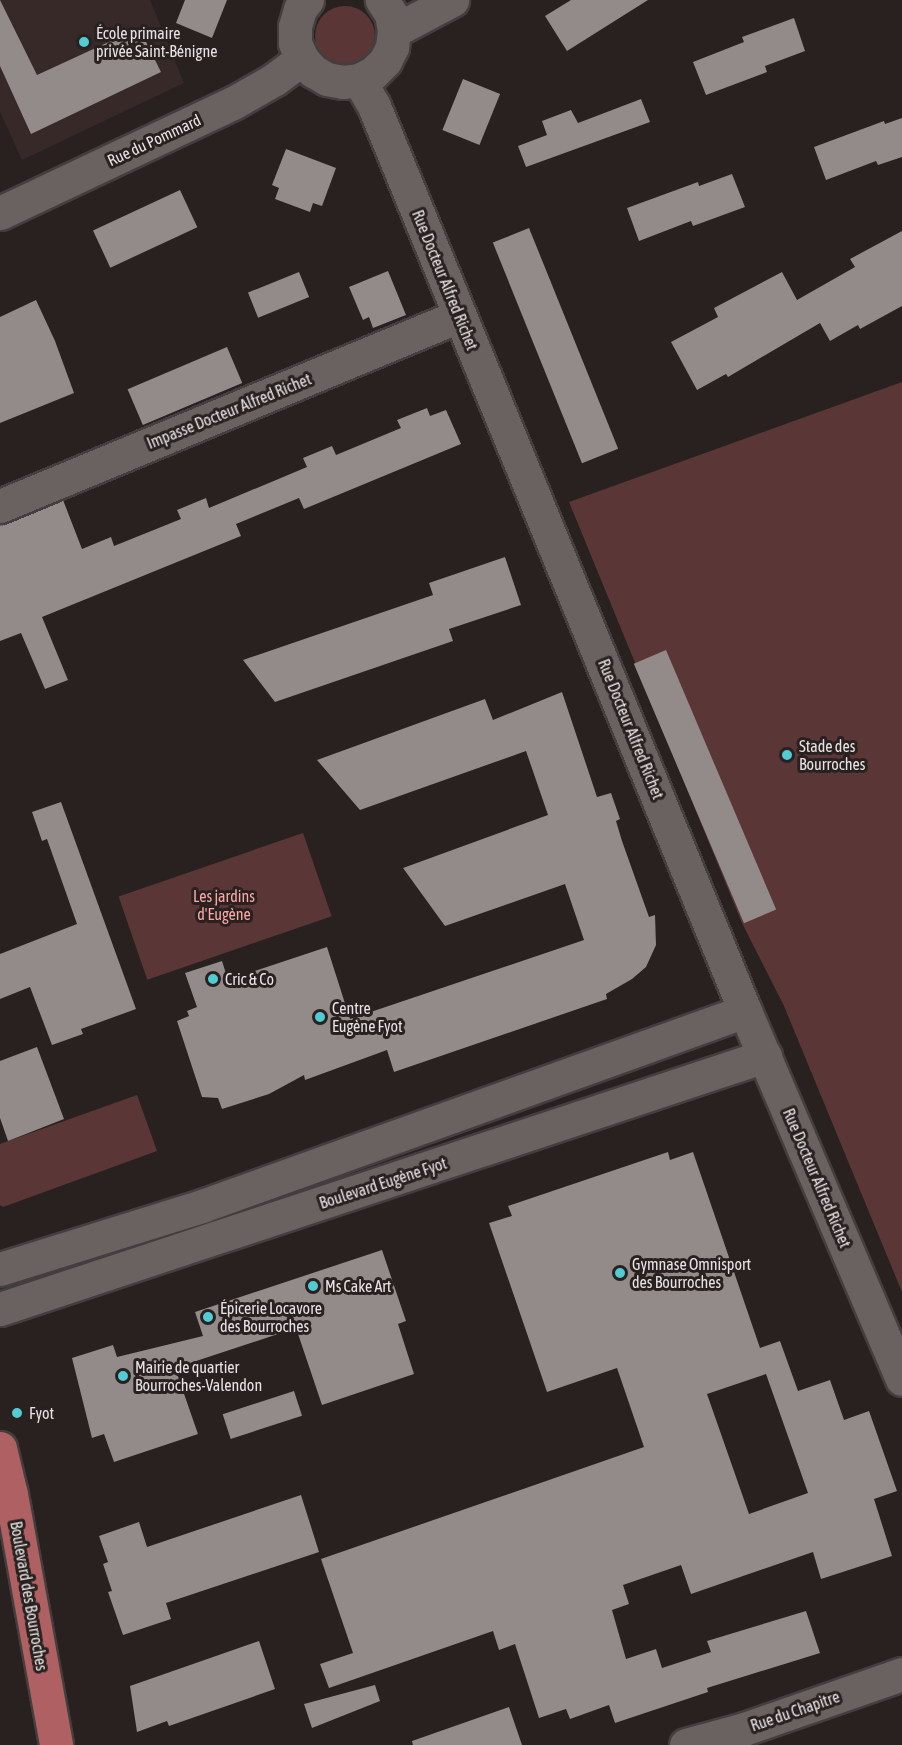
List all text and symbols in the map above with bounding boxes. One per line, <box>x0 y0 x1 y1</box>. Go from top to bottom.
place label: École primaire privée Saint-Bénigne <box>96 23 217 61</box>
marker: École primaire privée Saint-Bénigne <box>77 35 91 49</box>
street label: Rue du Pommard <box>104 110 204 170</box>
street label: Rue Docteur Alfred Richet <box>408 207 482 353</box>
street label: Impasse Docteur Alfred Richet <box>144 369 314 453</box>
street label: Rue Docteur Alfred Richet <box>594 656 668 802</box>
place label: Stade des Bourroches <box>799 736 865 774</box>
marker: Stade des Bourroches <box>780 748 794 762</box>
park label: Les jardins d'Eugène <box>193 886 255 924</box>
place label: Cric & Co <box>225 969 274 989</box>
marker: Cric & Co <box>206 972 220 986</box>
place label: Centre Eugène Fyot <box>332 998 403 1036</box>
marker: Centre Eugène Fyot <box>313 1010 327 1024</box>
street label: Rue Docteur Alfred Richet <box>779 1106 855 1250</box>
street label: Boulevard Eugène Fyot <box>317 1153 449 1213</box>
place label: Gymnase Omnisport des Bourroches <box>632 1254 751 1292</box>
marker: Gymnase Omnisport des Bourroches <box>613 1266 627 1280</box>
place label: Ms Cake Art <box>325 1276 391 1296</box>
marker: Ms Cake Art <box>306 1279 320 1293</box>
place label: Épicerie Locavore des Bourroches <box>220 1298 322 1336</box>
marker: Épicerie Locavore des Bourroches <box>201 1310 215 1324</box>
place label: Mairie de quartier Bourroches-Valendon <box>135 1357 262 1395</box>
marker: Mairie de quartier Bourroches-Valendon <box>116 1369 130 1383</box>
place label: Fyot <box>29 1403 54 1423</box>
marker: Fyot <box>10 1406 24 1420</box>
street label: Boulevard des Bourroches <box>6 1520 52 1672</box>
street label: Rue du Chapitre <box>748 1687 842 1735</box>

